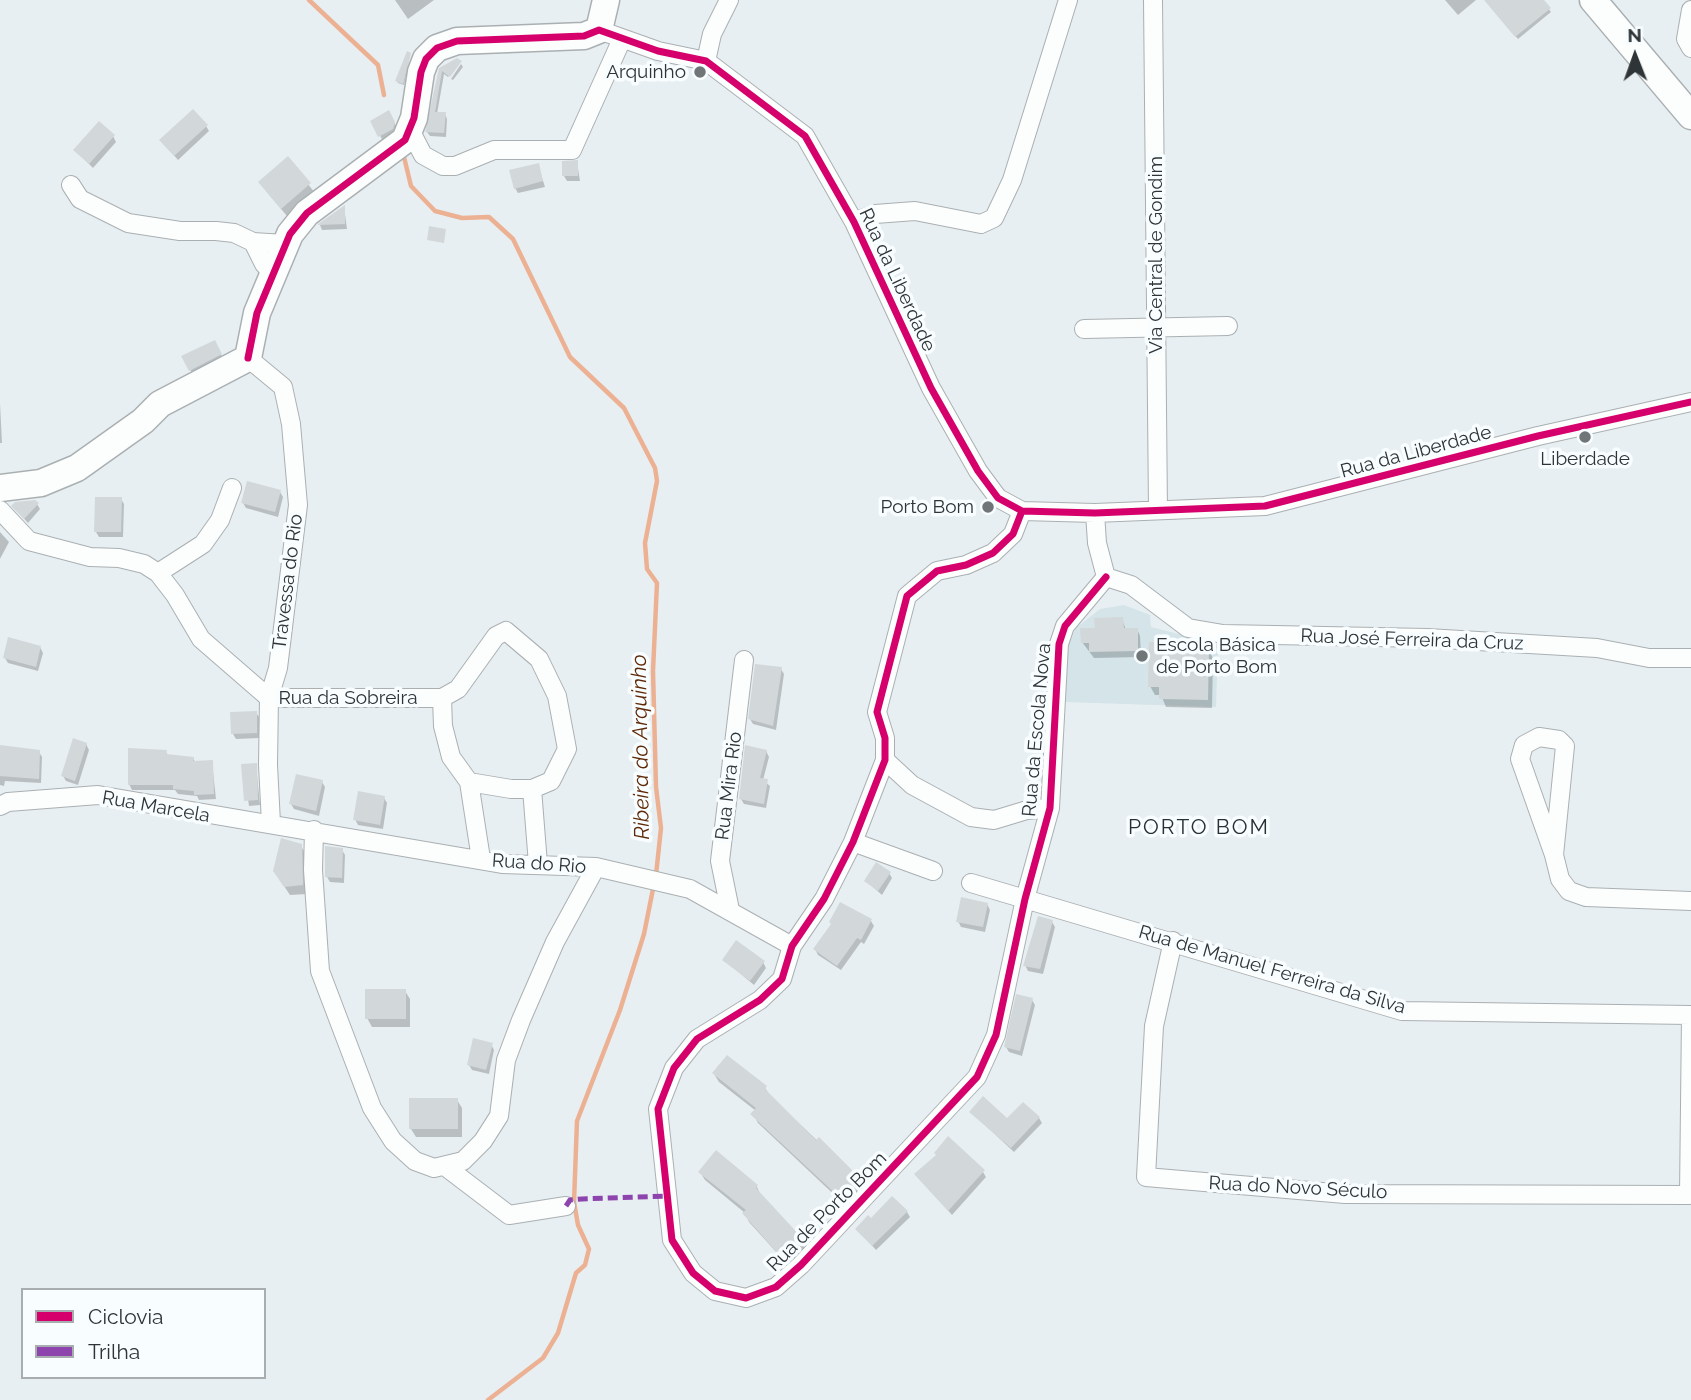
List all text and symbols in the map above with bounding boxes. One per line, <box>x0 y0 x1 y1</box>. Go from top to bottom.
north arrow <box>1600 21 1670 91</box>
text: N <box>1627 24 1642 46</box>
place label: Arquinho <box>606 61 686 83</box>
marker: Arquinho <box>692 64 708 80</box>
street label: Via Central de Gondim <box>1145 156 1167 354</box>
street label: Rua da Liberdade <box>854 205 940 355</box>
street label: Rua da Liberdade <box>1338 421 1494 483</box>
marker: Liberdade <box>1577 429 1593 445</box>
place label: Liberdade <box>1540 448 1630 470</box>
place label: Porto Bom <box>881 496 974 518</box>
marker: Porto Bom <box>980 499 996 515</box>
street label: Travessa do Rio <box>268 513 308 651</box>
street label: Rua José Ferreira da Cruz <box>1300 625 1524 655</box>
place label: Escola Básica de Porto Bom <box>1156 634 1277 678</box>
street label: Rua da Escola Nova <box>1018 642 1056 818</box>
marker: Escola Básica de Porto Bom <box>1134 648 1150 664</box>
water label: Ribeira do Arquinho <box>627 654 655 840</box>
street label: Rua da Sobreira <box>279 687 417 709</box>
street label: Rua Mira Rio <box>711 730 747 842</box>
street label: Rua Marcela <box>100 786 212 828</box>
district label: PORTO BOM <box>1129 815 1269 841</box>
street label: Rua do Rio <box>491 849 587 879</box>
street label: Rua de Manuel Ferreira da Silva <box>1136 921 1408 1019</box>
street label: Rua de Porto Bom <box>762 1147 892 1277</box>
street label: Rua do Novo Século <box>1208 1172 1388 1204</box>
legend <box>21 1288 266 1379</box>
text: Ciclovia <box>88 1304 164 1329</box>
text: Trilha <box>88 1339 140 1364</box>

